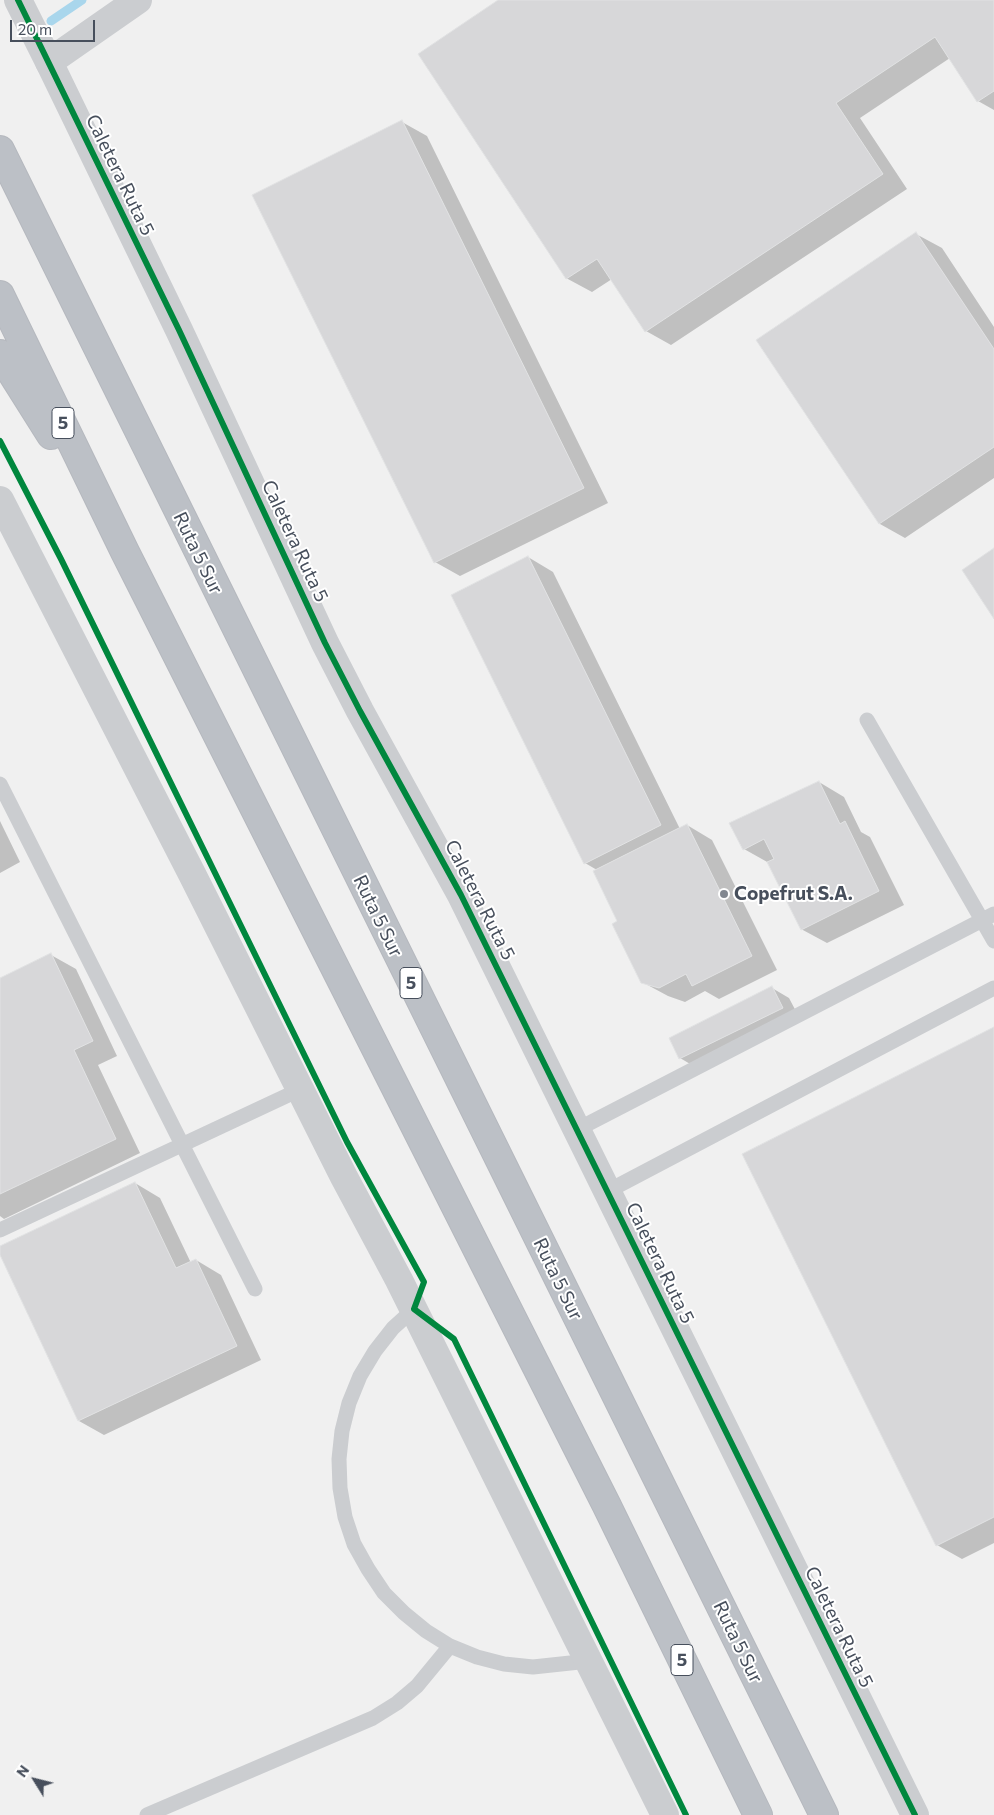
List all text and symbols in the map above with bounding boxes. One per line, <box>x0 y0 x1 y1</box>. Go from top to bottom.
scale bar <box>12 10 98 42</box>
text: 20 m <box>18 20 52 38</box>
street label: Caletera Ruta 5 <box>81 111 159 239</box>
road number: 5 <box>52 408 74 438</box>
street label: Caletera Ruta 5 <box>257 476 333 606</box>
street label: Ruta 5 Sur <box>168 508 228 598</box>
street label: Caletera Ruta 5 <box>440 836 520 964</box>
street label: Ruta 5 Sur <box>348 871 408 961</box>
place label: Copefrut S.A. <box>734 883 853 905</box>
marker: Copefrut S.A. <box>718 888 730 900</box>
road number: 5 <box>400 968 422 998</box>
street label: Caletera Ruta 5 <box>621 1199 699 1327</box>
street label: Ruta 5 Sur <box>528 1234 588 1324</box>
street label: Caletera Ruta 5 <box>800 1563 878 1691</box>
street label: Ruta 5 Sur <box>708 1597 768 1687</box>
road number: 5 <box>671 1644 693 1676</box>
north arrow <box>10 1755 60 1805</box>
text: N <box>12 1762 32 1780</box>

